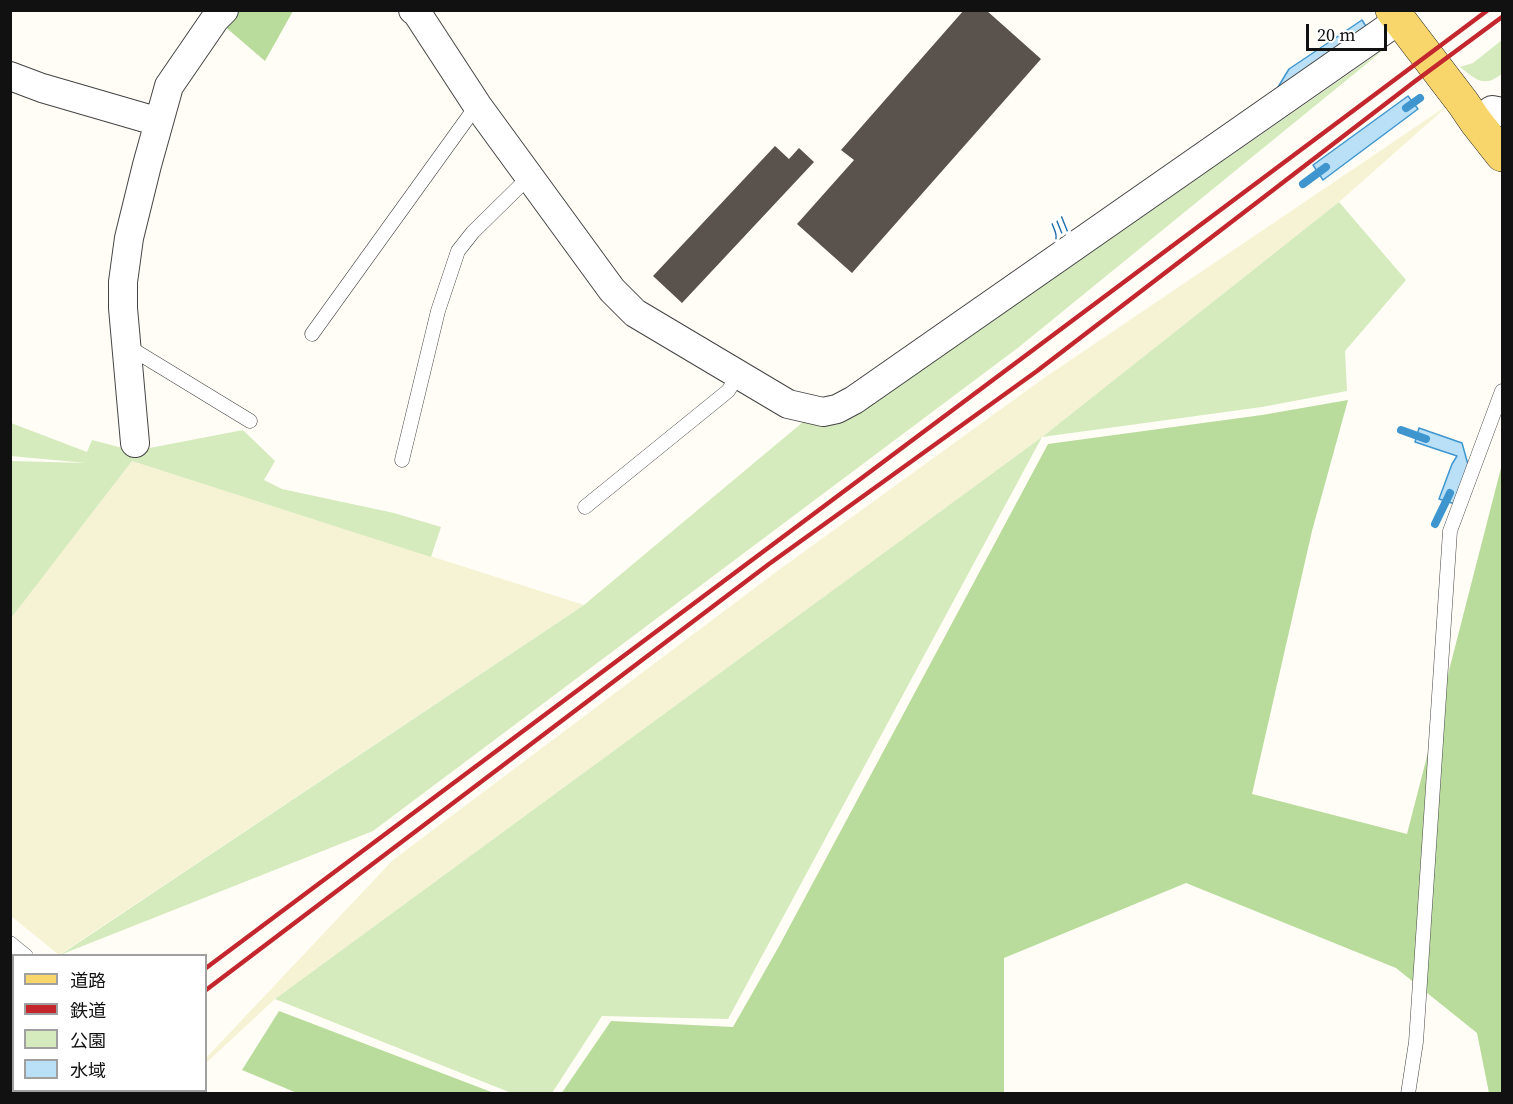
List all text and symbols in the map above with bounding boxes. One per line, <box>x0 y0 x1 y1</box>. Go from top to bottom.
scale bar <box>1309 12 1390 50</box>
text: 20 m <box>1317 22 1355 47</box>
water label: 川 <box>1045 216 1073 244</box>
legend <box>12 954 207 1092</box>
text: 道路 <box>70 968 106 993</box>
text: 鉄道 <box>70 998 106 1023</box>
text: 公園 <box>70 1028 106 1053</box>
text: 水域 <box>70 1058 106 1083</box>

